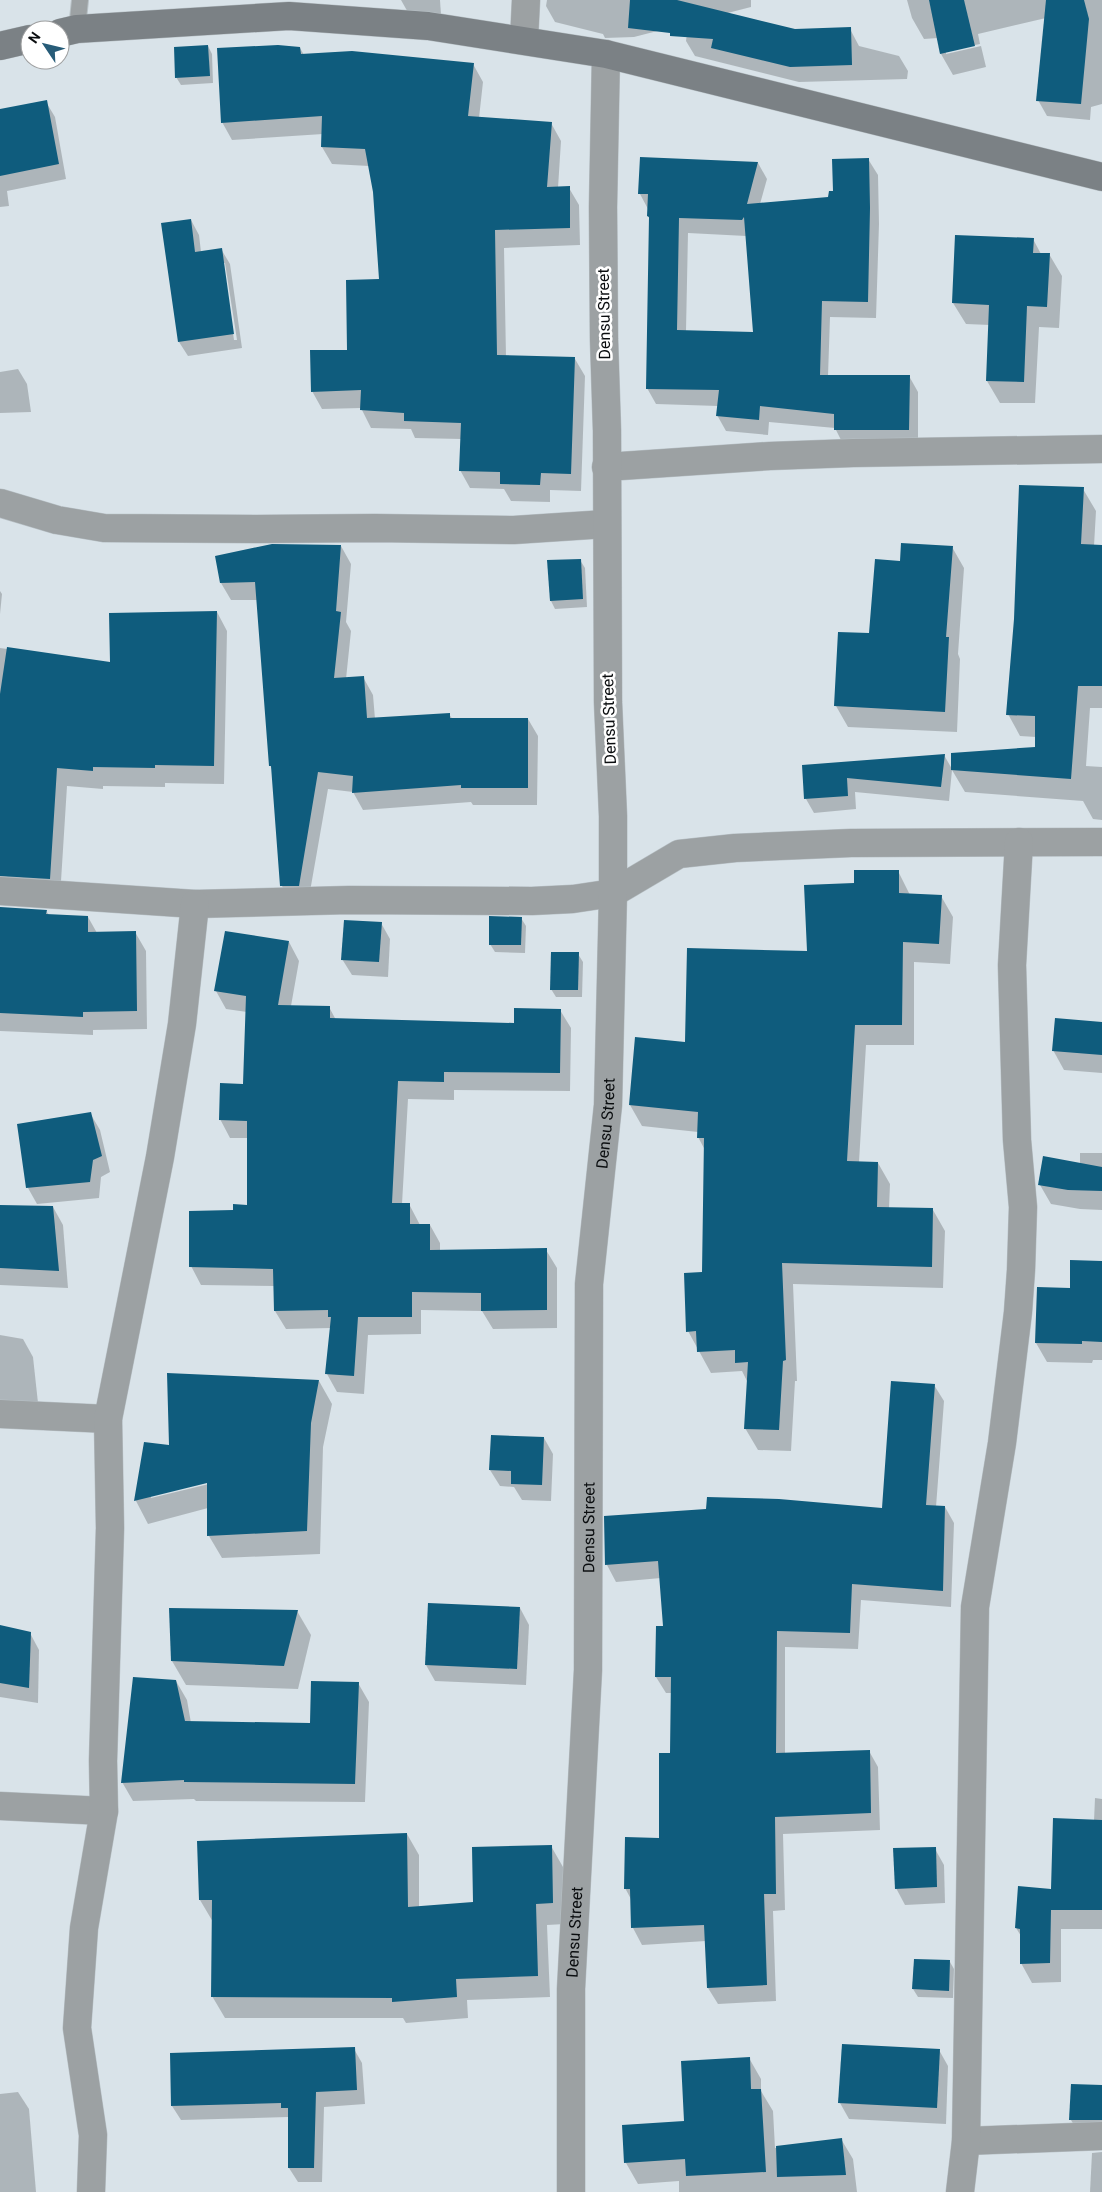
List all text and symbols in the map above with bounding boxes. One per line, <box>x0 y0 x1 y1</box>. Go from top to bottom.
north arrow <box>20 20 70 70</box>
text: N <box>25 29 44 46</box>
street label: Densu Street <box>594 268 614 360</box>
street label: Densu Street <box>598 673 620 765</box>
street label: Densu Street <box>592 1078 618 1170</box>
street label: Densu Street <box>579 1482 598 1573</box>
street label: Densu Street <box>562 1886 586 1978</box>

